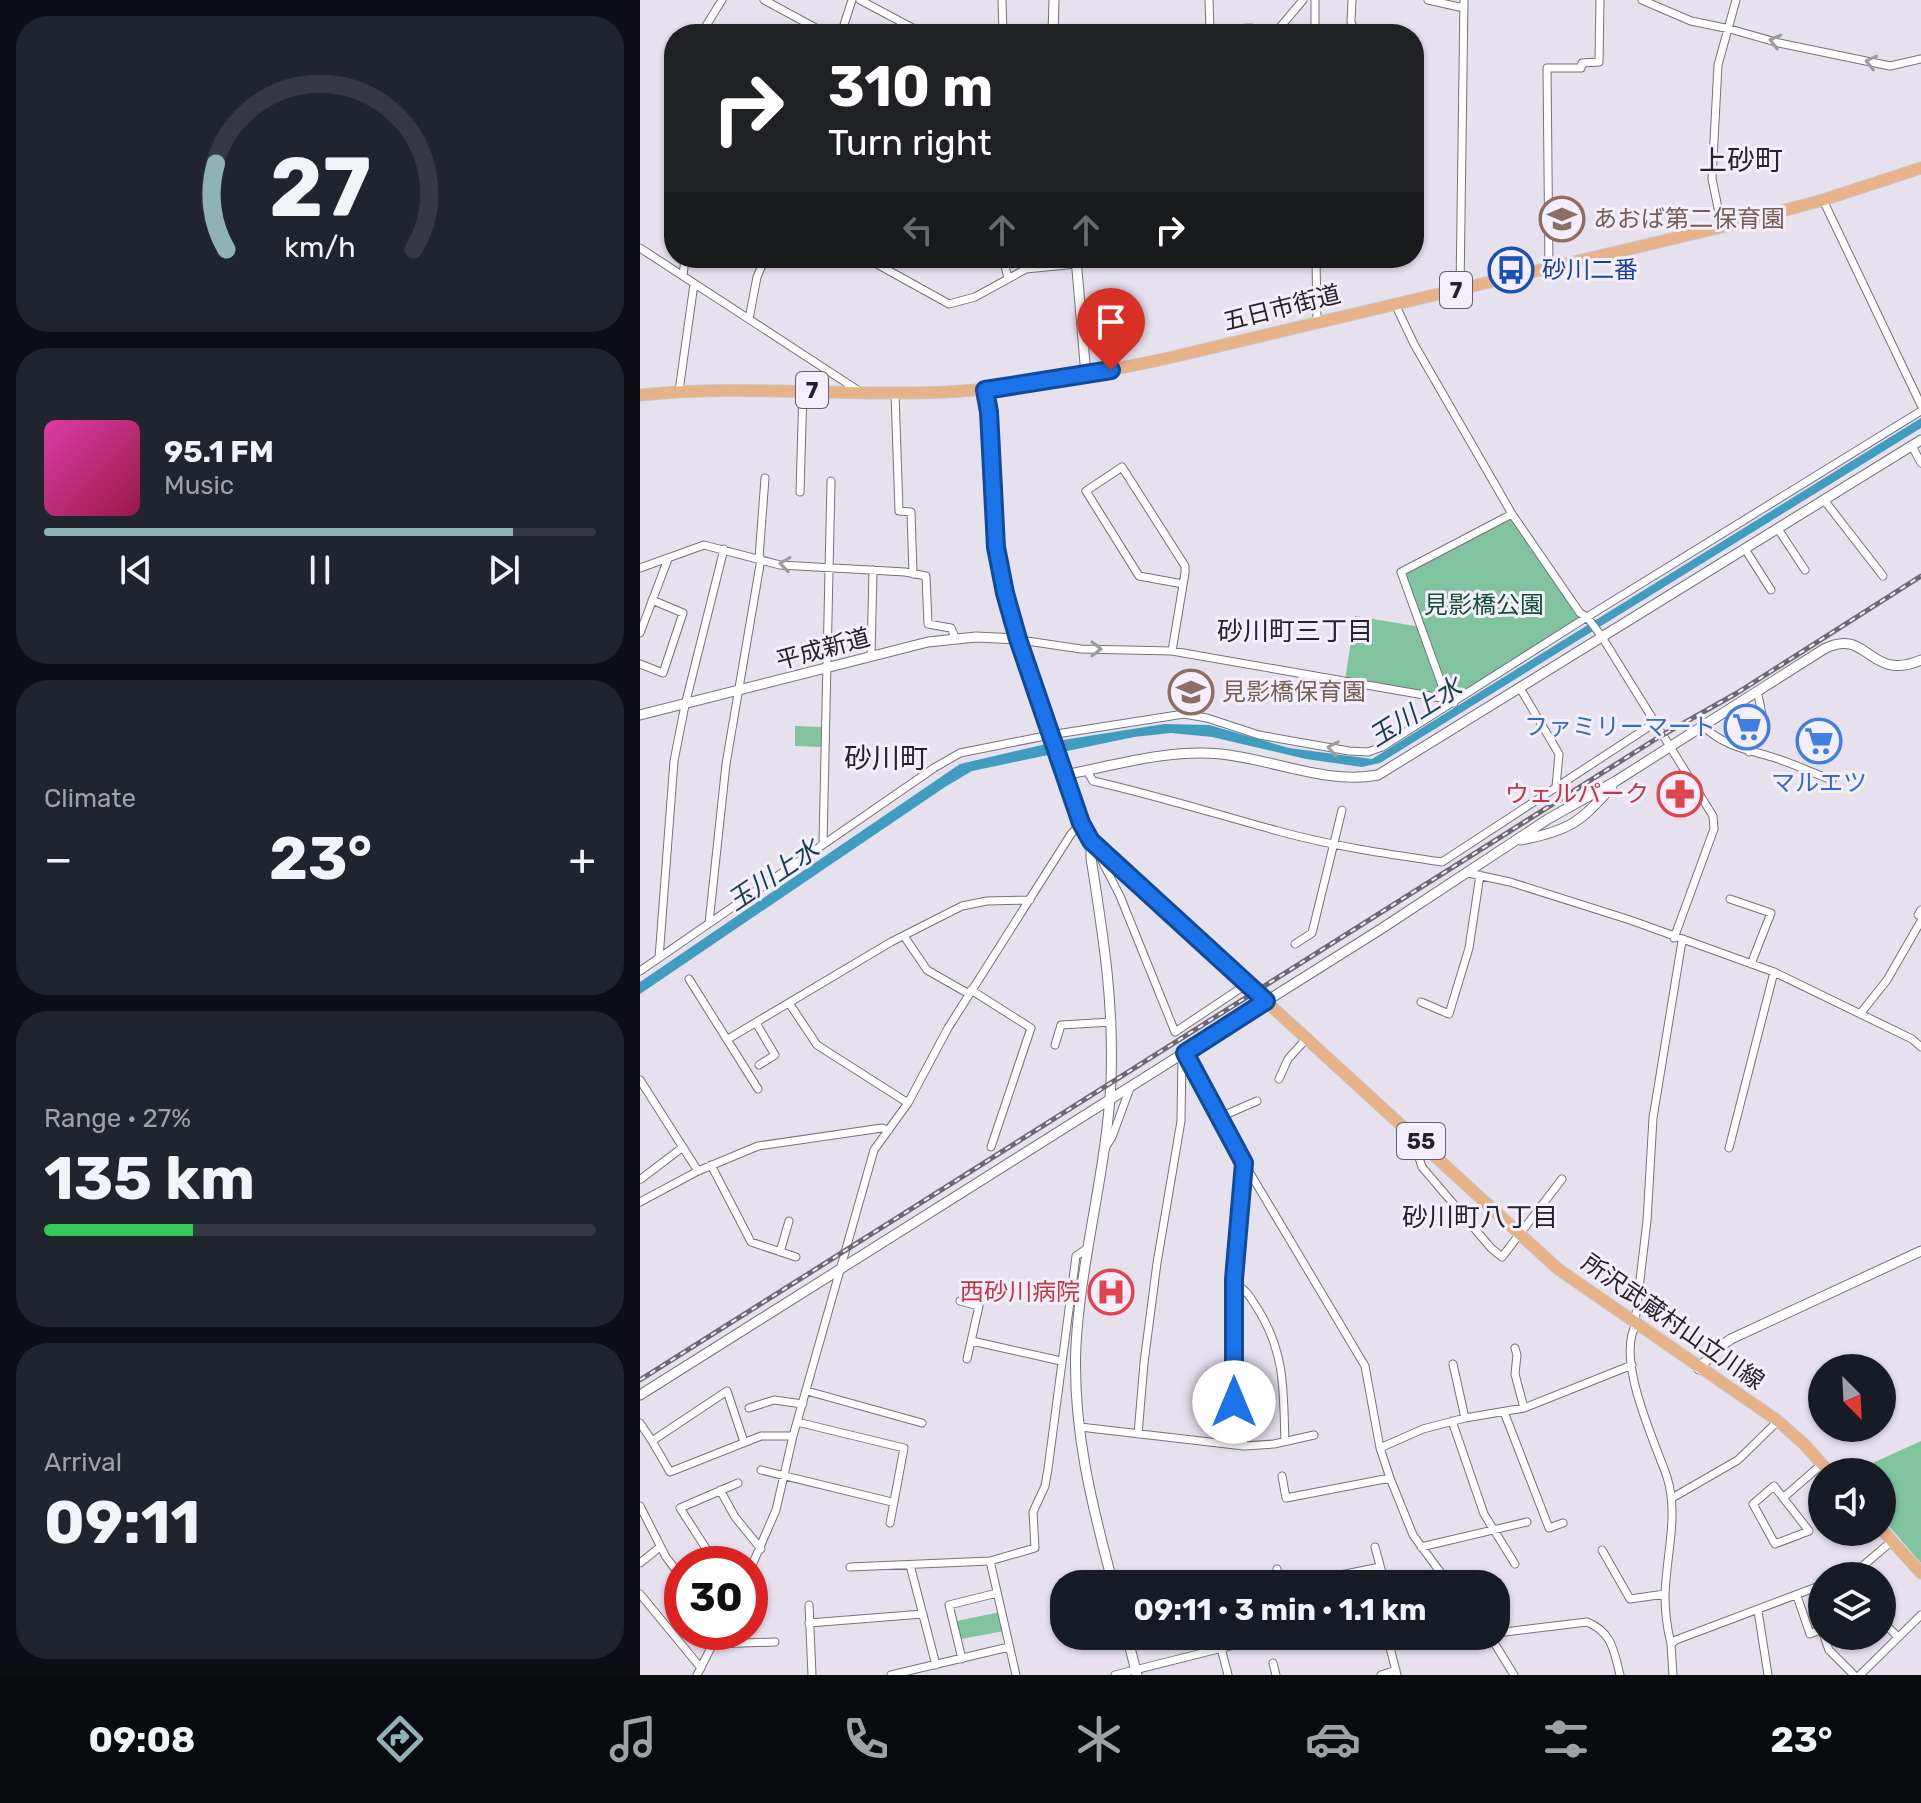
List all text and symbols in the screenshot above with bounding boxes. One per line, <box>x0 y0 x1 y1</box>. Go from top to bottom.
one-way arrow <box>1768 33 1782 50</box>
text: 310 m <box>828 54 993 120</box>
one-way arrow <box>1864 54 1878 71</box>
icon: right <box>696 56 800 160</box>
text: Turn right <box>828 121 992 164</box>
text: 27 <box>269 137 371 236</box>
district label: 上砂町 <box>1699 144 1783 177</box>
school or university icon: あおば第二保育園 <box>1538 195 1586 243</box>
place label: あおば第二保育園 <box>1593 205 1785 233</box>
icon: left <box>896 208 940 252</box>
icon: ahead <box>980 208 1024 252</box>
icon: ahead <box>1064 208 1108 252</box>
icon: right <box>1148 208 1192 252</box>
text: km/h <box>284 230 356 264</box>
bus stop icon: 砂川二番 <box>1487 246 1535 294</box>
place label: 砂川二番 <box>1542 256 1638 284</box>
road number: 7 <box>1440 272 1472 308</box>
street label: 五日市街道 <box>1220 280 1344 336</box>
pin <box>1077 288 1145 370</box>
icon: arrive <box>1089 300 1133 344</box>
road number: 7 <box>796 372 828 408</box>
text: 95.1 FM <box>164 434 274 470</box>
text: Music <box>164 470 234 501</box>
icon: previous <box>114 548 158 592</box>
icon: pause <box>298 548 342 592</box>
icon: next <box>482 548 526 592</box>
one-way arrow <box>778 556 792 573</box>
park label: 見影橋公園 <box>1424 591 1544 619</box>
district label: 砂川町三丁目 <box>1217 616 1373 647</box>
street label: 平成新道 <box>773 623 873 675</box>
one-way arrow <box>1090 641 1103 658</box>
school or university icon: 見影橋保育園 <box>1167 668 1215 716</box>
water label: 玉川上水 <box>1363 670 1470 753</box>
place label: 見影橋保育園 <box>1222 678 1366 706</box>
supermarket icon: ファミリーマート <box>1723 703 1771 751</box>
place label: ファミリーマート <box>1524 713 1716 741</box>
supermarket icon: マルエツ <box>1795 717 1843 765</box>
one-way arrow <box>1327 741 1340 758</box>
district label: 砂川町 <box>844 742 928 775</box>
place label: マルエツ <box>1771 769 1867 797</box>
pharmacy icon: ウェルパーク <box>1656 770 1704 818</box>
place label: ウェルパーク <box>1505 780 1649 808</box>
text: Climate <box>44 783 136 814</box>
text: 23° <box>269 823 372 894</box>
water label: 玉川上水 <box>721 832 828 917</box>
text: − <box>44 833 73 885</box>
text: + <box>569 833 596 885</box>
text: Range · 27% <box>44 1103 191 1134</box>
road number: 55 <box>1397 1123 1445 1159</box>
text: 135 km <box>44 1143 255 1214</box>
district label: 砂川町八丁目 <box>1402 1202 1558 1233</box>
street label: 所沢武蔵村山立川線 <box>1577 1249 1769 1395</box>
hospital icon: 西砂川病院 <box>1087 1268 1135 1316</box>
place label: 西砂川病院 <box>960 1278 1080 1306</box>
north arrow <box>1808 1354 1896 1442</box>
map controls <box>1808 1354 1896 1650</box>
position arrow <box>1192 1360 1276 1444</box>
text: Arrival <box>44 1447 122 1478</box>
button: sound <box>1808 1458 1896 1546</box>
text: 09:11 <box>44 1487 200 1558</box>
speed limit sign: 30 <box>664 1546 768 1650</box>
button: layers <box>1808 1562 1896 1650</box>
text: 09:11 · 3 min · 1.1 km <box>1134 1592 1426 1628</box>
icon: directions <box>372 1711 428 1767</box>
icon: music <box>605 1711 661 1767</box>
icon: phone <box>838 1711 894 1767</box>
icon: climate <box>1071 1711 1127 1767</box>
icon: car <box>1305 1711 1361 1767</box>
icon: filters <box>1538 1711 1594 1767</box>
text: 09:08 <box>89 1718 195 1761</box>
text: 23° <box>1771 1718 1832 1761</box>

